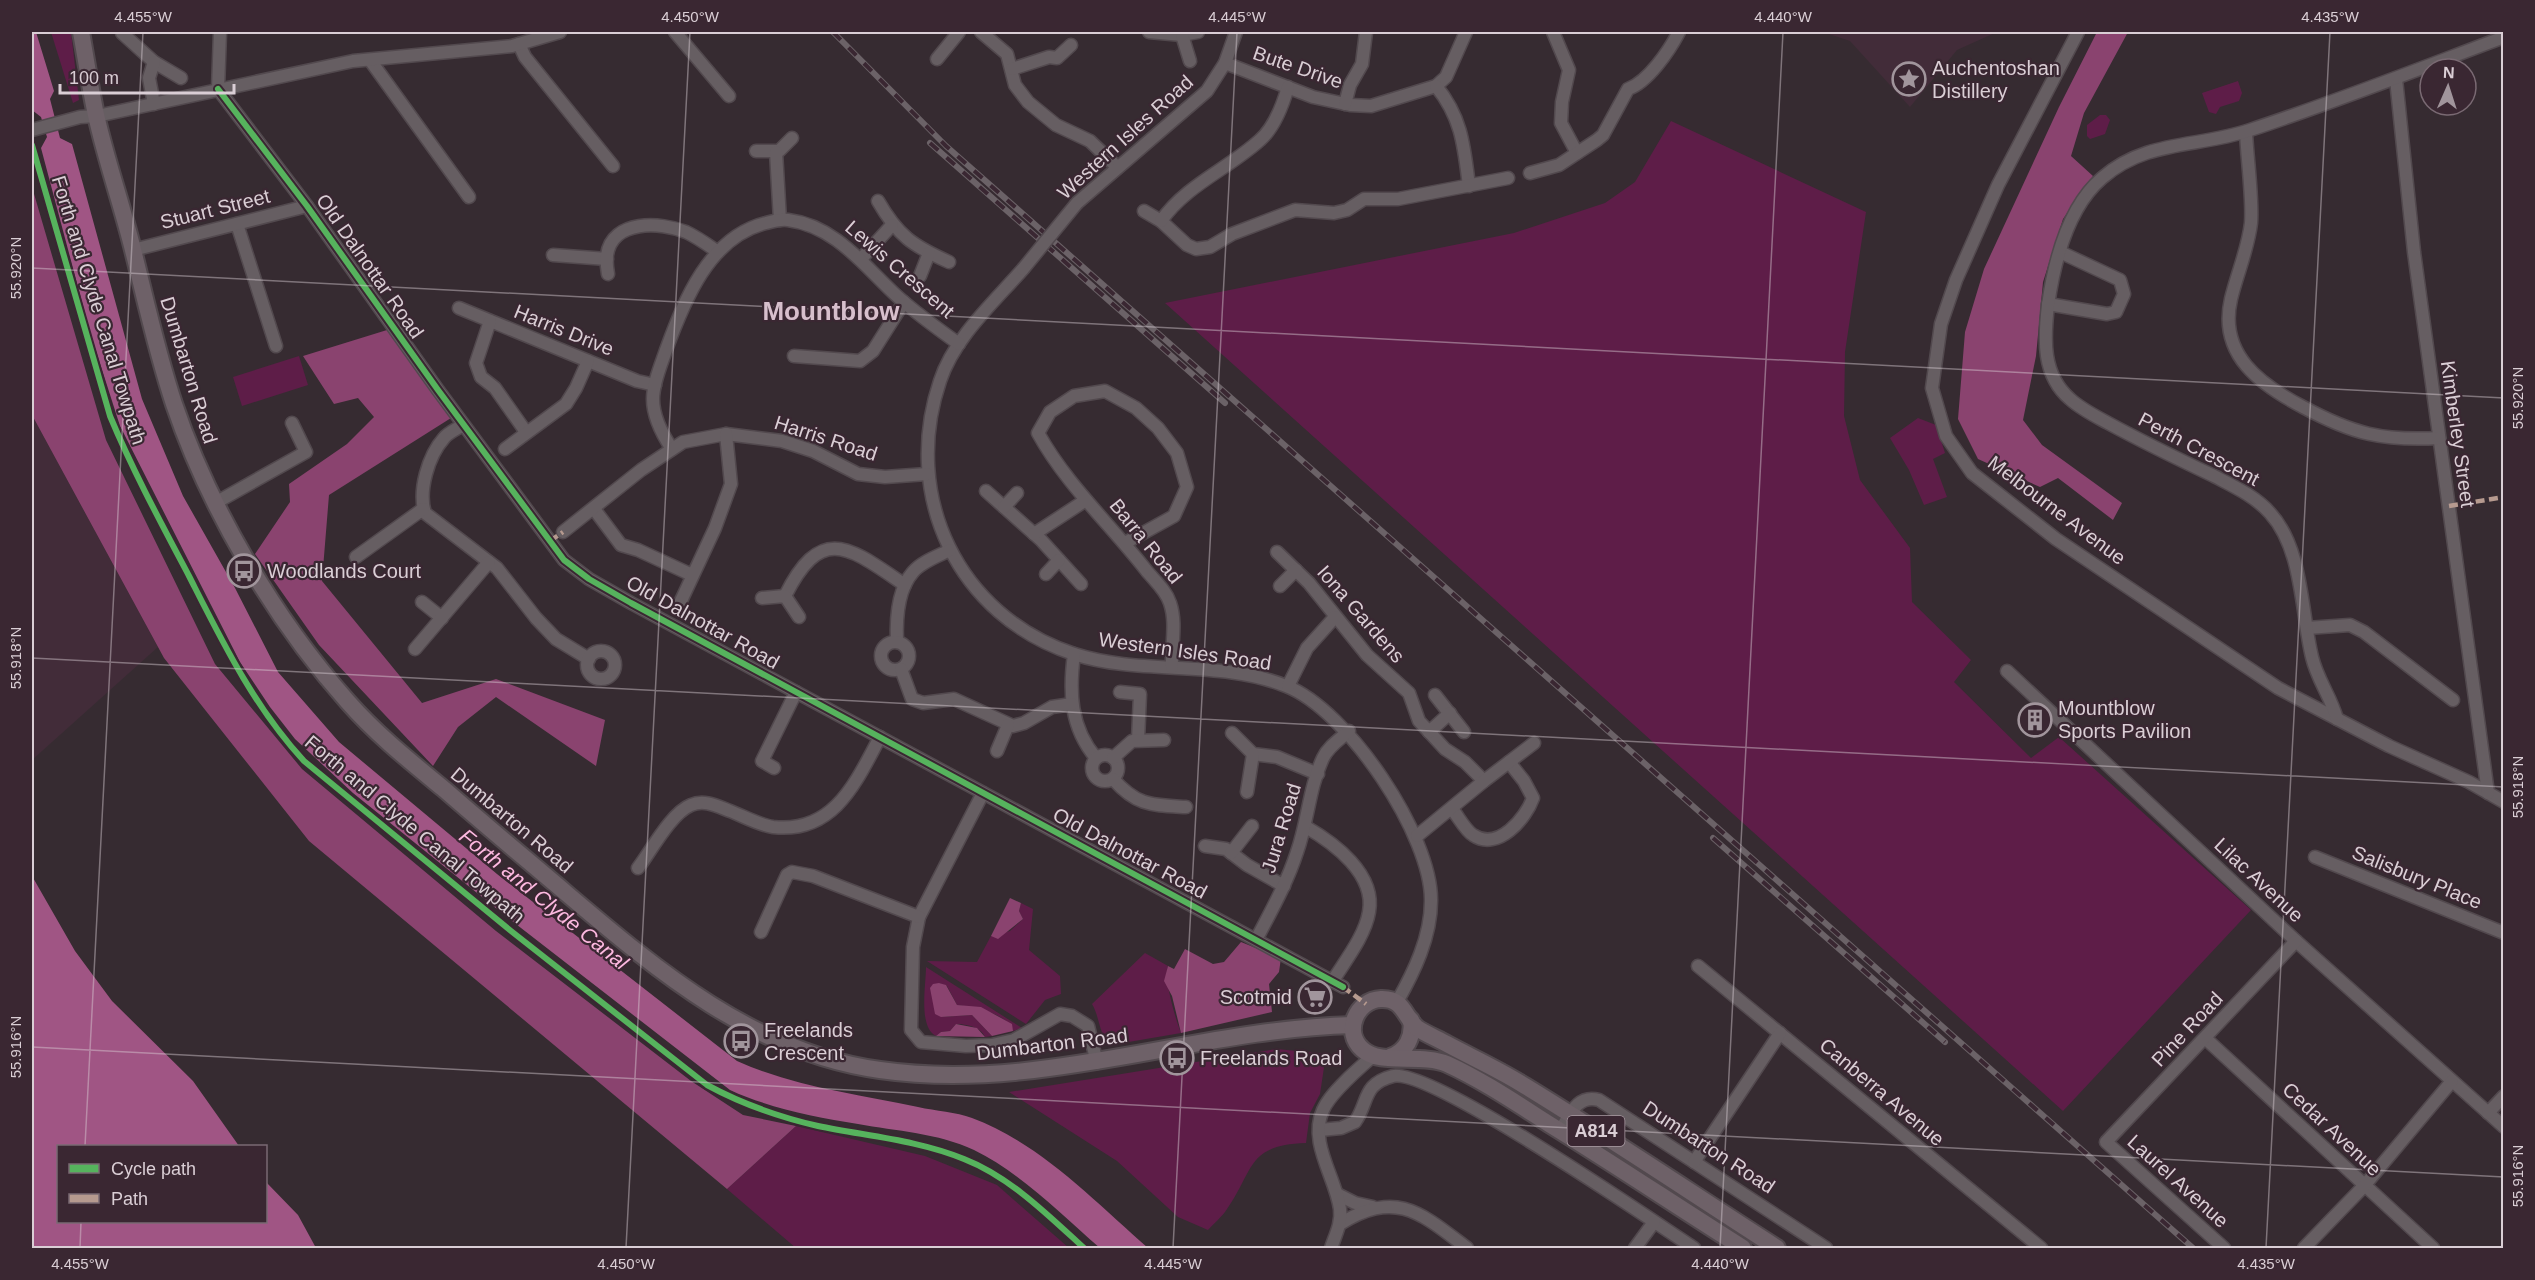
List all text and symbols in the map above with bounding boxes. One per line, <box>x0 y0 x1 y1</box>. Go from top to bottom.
text: 4.455°W <box>114 8 173 25</box>
text: 4.450°W <box>661 8 720 25</box>
text: 4.445°W <box>1208 8 1267 25</box>
text: 4.440°W <box>1754 8 1813 25</box>
text: 4.435°W <box>2301 8 2360 25</box>
street label: Bute Drive <box>1250 41 1346 93</box>
scale bar <box>60 57 234 95</box>
place label: Auchentoshan Distillery <box>1932 57 2060 102</box>
north arrow <box>2418 57 2478 117</box>
place icon: Auchentoshan Distillery <box>1891 61 1927 97</box>
text: N <box>2443 64 2455 81</box>
text: 100 m <box>69 68 119 88</box>
street label: Western Isles Road <box>1053 71 1197 203</box>
street label: Forth and Clyde Canal Towpath <box>48 173 150 447</box>
street label: Stuart Street <box>158 185 273 233</box>
street label: Old Dalnottar Road <box>312 190 428 342</box>
street label: Lewis Crescent <box>841 216 959 322</box>
text: 55.920°N <box>7 237 24 299</box>
street label: Dumbarton Road <box>156 294 222 446</box>
district label: Mountblow <box>762 296 900 326</box>
street label: Harris Drive <box>511 300 617 360</box>
street label: Kimberley Street <box>2437 359 2479 509</box>
text: 55.920°N <box>2509 367 2526 429</box>
street label: Perth Crescent <box>2135 408 2263 490</box>
street label: Harris Road <box>772 411 880 465</box>
street label: Melbourne Avenue <box>1984 451 2130 569</box>
street label: Barra Road <box>1105 494 1187 588</box>
bus stop icon: Woodlands Court <box>226 553 262 589</box>
place label: Woodlands Court <box>267 560 422 582</box>
street label: Iona Gardens <box>1313 561 1409 667</box>
street label: Old Dalnottar Road <box>623 571 783 673</box>
text: 55.918°N <box>7 627 24 689</box>
street label: Western Isles Road <box>1097 628 1273 674</box>
place label: Mountblow Sports Pavilion <box>2058 697 2191 742</box>
building icon: Mountblow Sports Pavilion <box>2017 702 2053 738</box>
street label: Forth and Clyde Canal Towpath <box>301 731 529 927</box>
text: 55.918°N <box>2509 756 2526 818</box>
street label: Dumbarton Road <box>447 763 577 877</box>
street label: Jura Road <box>1257 781 1305 875</box>
street label: Old Dalnottar Road <box>1049 803 1211 903</box>
water label: Forth and Clyde Canal <box>455 824 634 975</box>
street label: Lilac Avenue <box>2210 833 2308 927</box>
street label: Salisbury Place <box>2349 841 2485 913</box>
supermarket icon: Scotmid <box>1297 979 1333 1015</box>
place label: Scotmid <box>1220 986 1292 1008</box>
street label: Pine Road <box>2147 987 2227 1071</box>
text: 55.916°N <box>7 1016 24 1078</box>
place label: Freelands Crescent <box>764 1019 853 1064</box>
bus stop icon: Freelands Crescent <box>723 1023 759 1059</box>
street label: Dumbarton Road <box>975 1024 1129 1064</box>
street label: Canberra Avenue <box>1815 1034 1949 1150</box>
bus stop icon: Freelands Road <box>1159 1040 1195 1076</box>
place label: Freelands Road <box>1200 1047 1342 1069</box>
street label: Cedar Avenue <box>2278 1078 2386 1180</box>
street label: Dumbarton Road <box>1639 1096 1779 1198</box>
road number: A814 <box>1568 1116 1624 1146</box>
street label: Laurel Avenue <box>2123 1130 2233 1232</box>
legend <box>57 1145 267 1223</box>
text: 55.916°N <box>2509 1145 2526 1207</box>
text: Cycle path <box>111 1159 196 1179</box>
text: Path <box>111 1189 148 1209</box>
text: 4.455°W <box>51 1255 110 1272</box>
text: 4.450°W <box>597 1255 656 1272</box>
text: 4.445°W <box>1144 1255 1203 1272</box>
text: 4.440°W <box>1691 1255 1750 1272</box>
text: 4.435°W <box>2237 1255 2296 1272</box>

